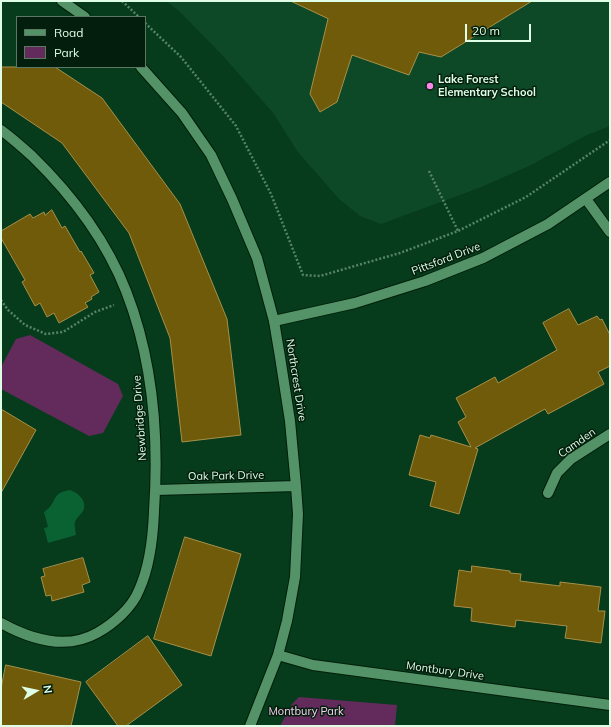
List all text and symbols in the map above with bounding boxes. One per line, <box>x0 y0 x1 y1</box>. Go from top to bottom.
legend <box>16 16 146 68</box>
scale bar <box>467 16 533 42</box>
text: 20 m <box>472 23 500 38</box>
text: Road <box>54 25 83 40</box>
text: Park <box>54 45 79 60</box>
place label: Lake Forest Elementary School <box>438 73 536 99</box>
marker: Lake Forest Elementary School <box>425 81 435 91</box>
street label: Pittsford Drive <box>410 240 482 278</box>
street label: Northcrest Drive <box>283 338 309 422</box>
street label: Newbridge Drive <box>130 375 150 461</box>
street label: Camden <box>556 425 598 461</box>
street label: Oak Park Drive <box>188 469 264 483</box>
street label: Montbury Drive <box>405 659 485 683</box>
north arrow <box>16 671 56 711</box>
text: N <box>40 684 55 694</box>
park label: Montbury Park <box>268 705 344 719</box>

